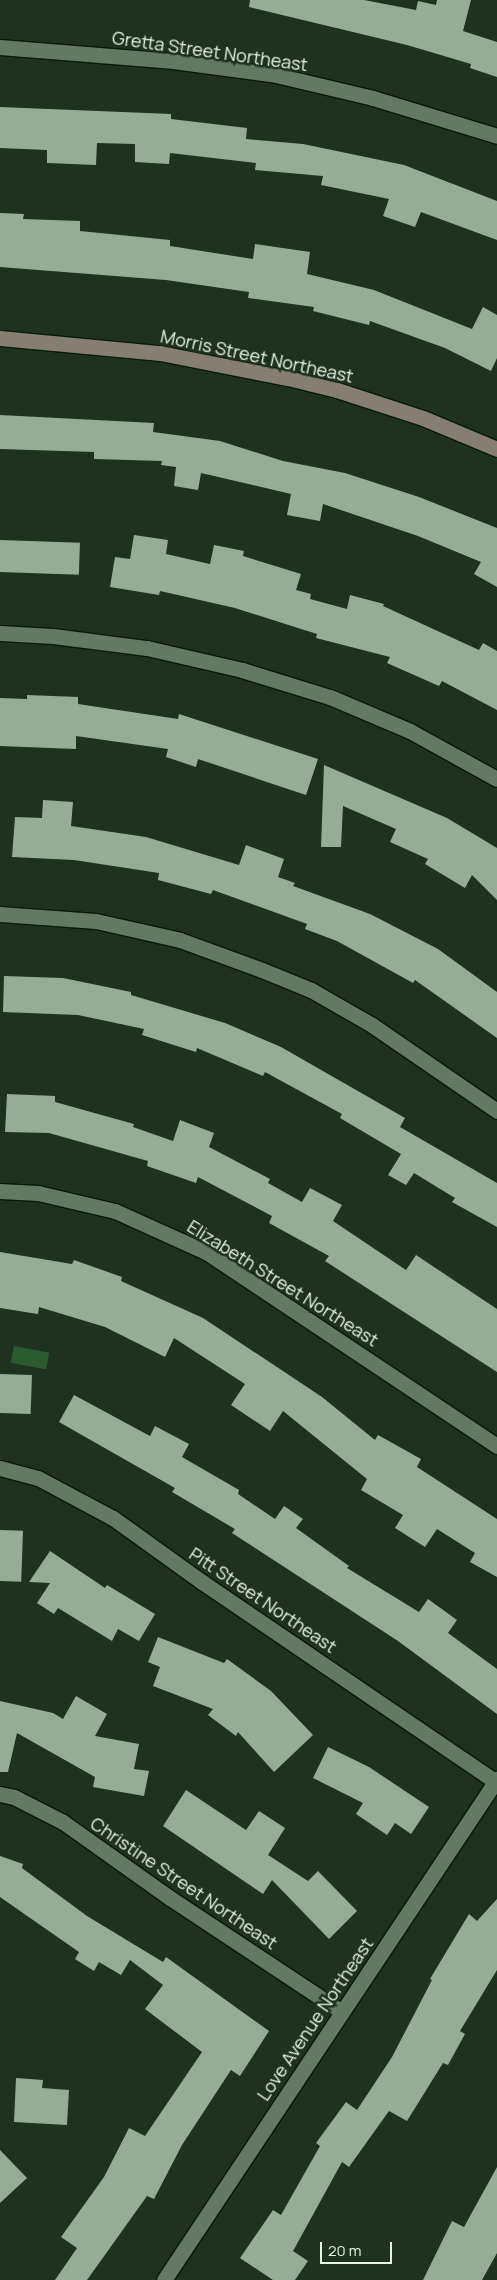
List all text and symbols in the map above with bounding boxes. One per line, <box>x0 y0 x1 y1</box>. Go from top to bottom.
street label: Gretta Street Northeast <box>111 27 309 75</box>
street label: Morris Street Northeast <box>158 325 356 387</box>
street label: Elizabeth Street Northeast <box>184 1215 382 1351</box>
street label: Pitt Street Northeast <box>185 1543 341 1657</box>
street label: Christine Street Northeast <box>86 1812 282 1954</box>
street label: Love Avenue Northeast <box>252 1933 378 2105</box>
scale bar <box>322 2232 394 2264</box>
text: 20 m <box>328 2240 361 2261</box>

